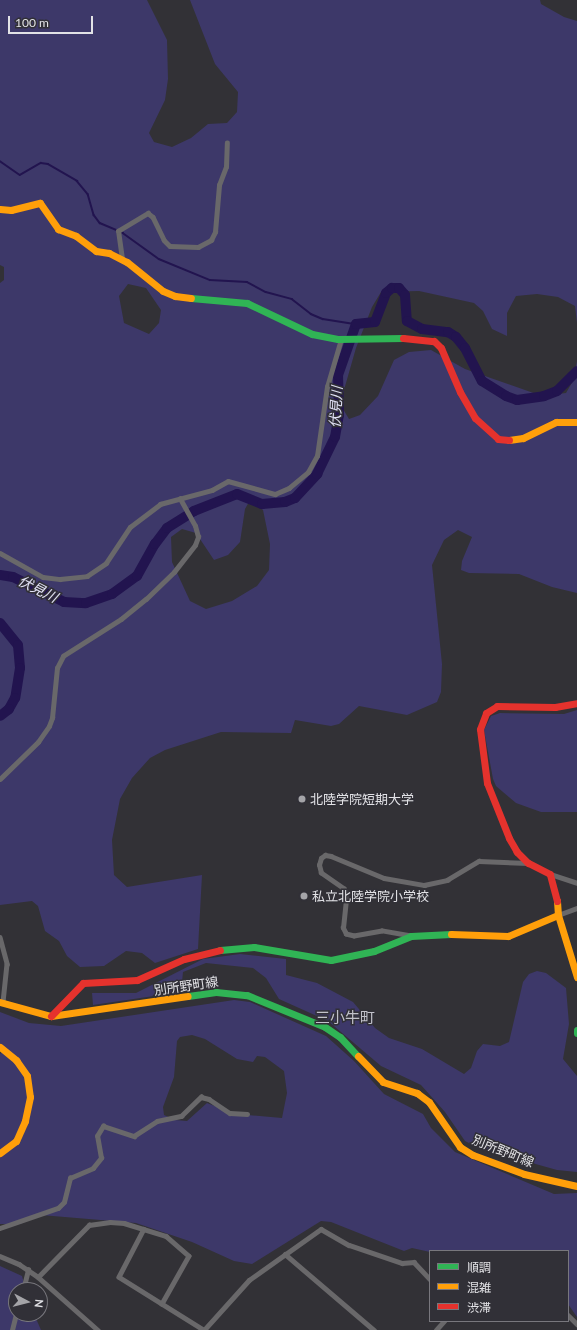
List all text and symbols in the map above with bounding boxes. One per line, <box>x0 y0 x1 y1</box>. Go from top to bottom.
scale bar <box>10 8 95 34</box>
text: 100 m <box>15 15 49 30</box>
water label: 伏見川 <box>327 386 345 428</box>
water label: 伏見川 <box>15 572 61 606</box>
place label: 北陸学院短期大学 <box>310 791 414 807</box>
marker: 北陸学院短期大学 <box>297 794 307 804</box>
place label: 私立北陸学院小学校 <box>312 888 429 904</box>
marker: 私立北陸学院小学校 <box>299 891 309 901</box>
street label: 別所野町線 <box>153 974 219 998</box>
district label: 三小牛町 <box>315 1009 375 1027</box>
street label: 別所野町線 <box>470 1132 536 1170</box>
legend <box>429 1250 569 1322</box>
text: 順調 <box>467 1260 491 1275</box>
text: 混雑 <box>467 1280 491 1295</box>
north arrow <box>8 1282 48 1322</box>
text: N <box>32 1298 46 1308</box>
text: 渋滞 <box>467 1300 491 1315</box>

